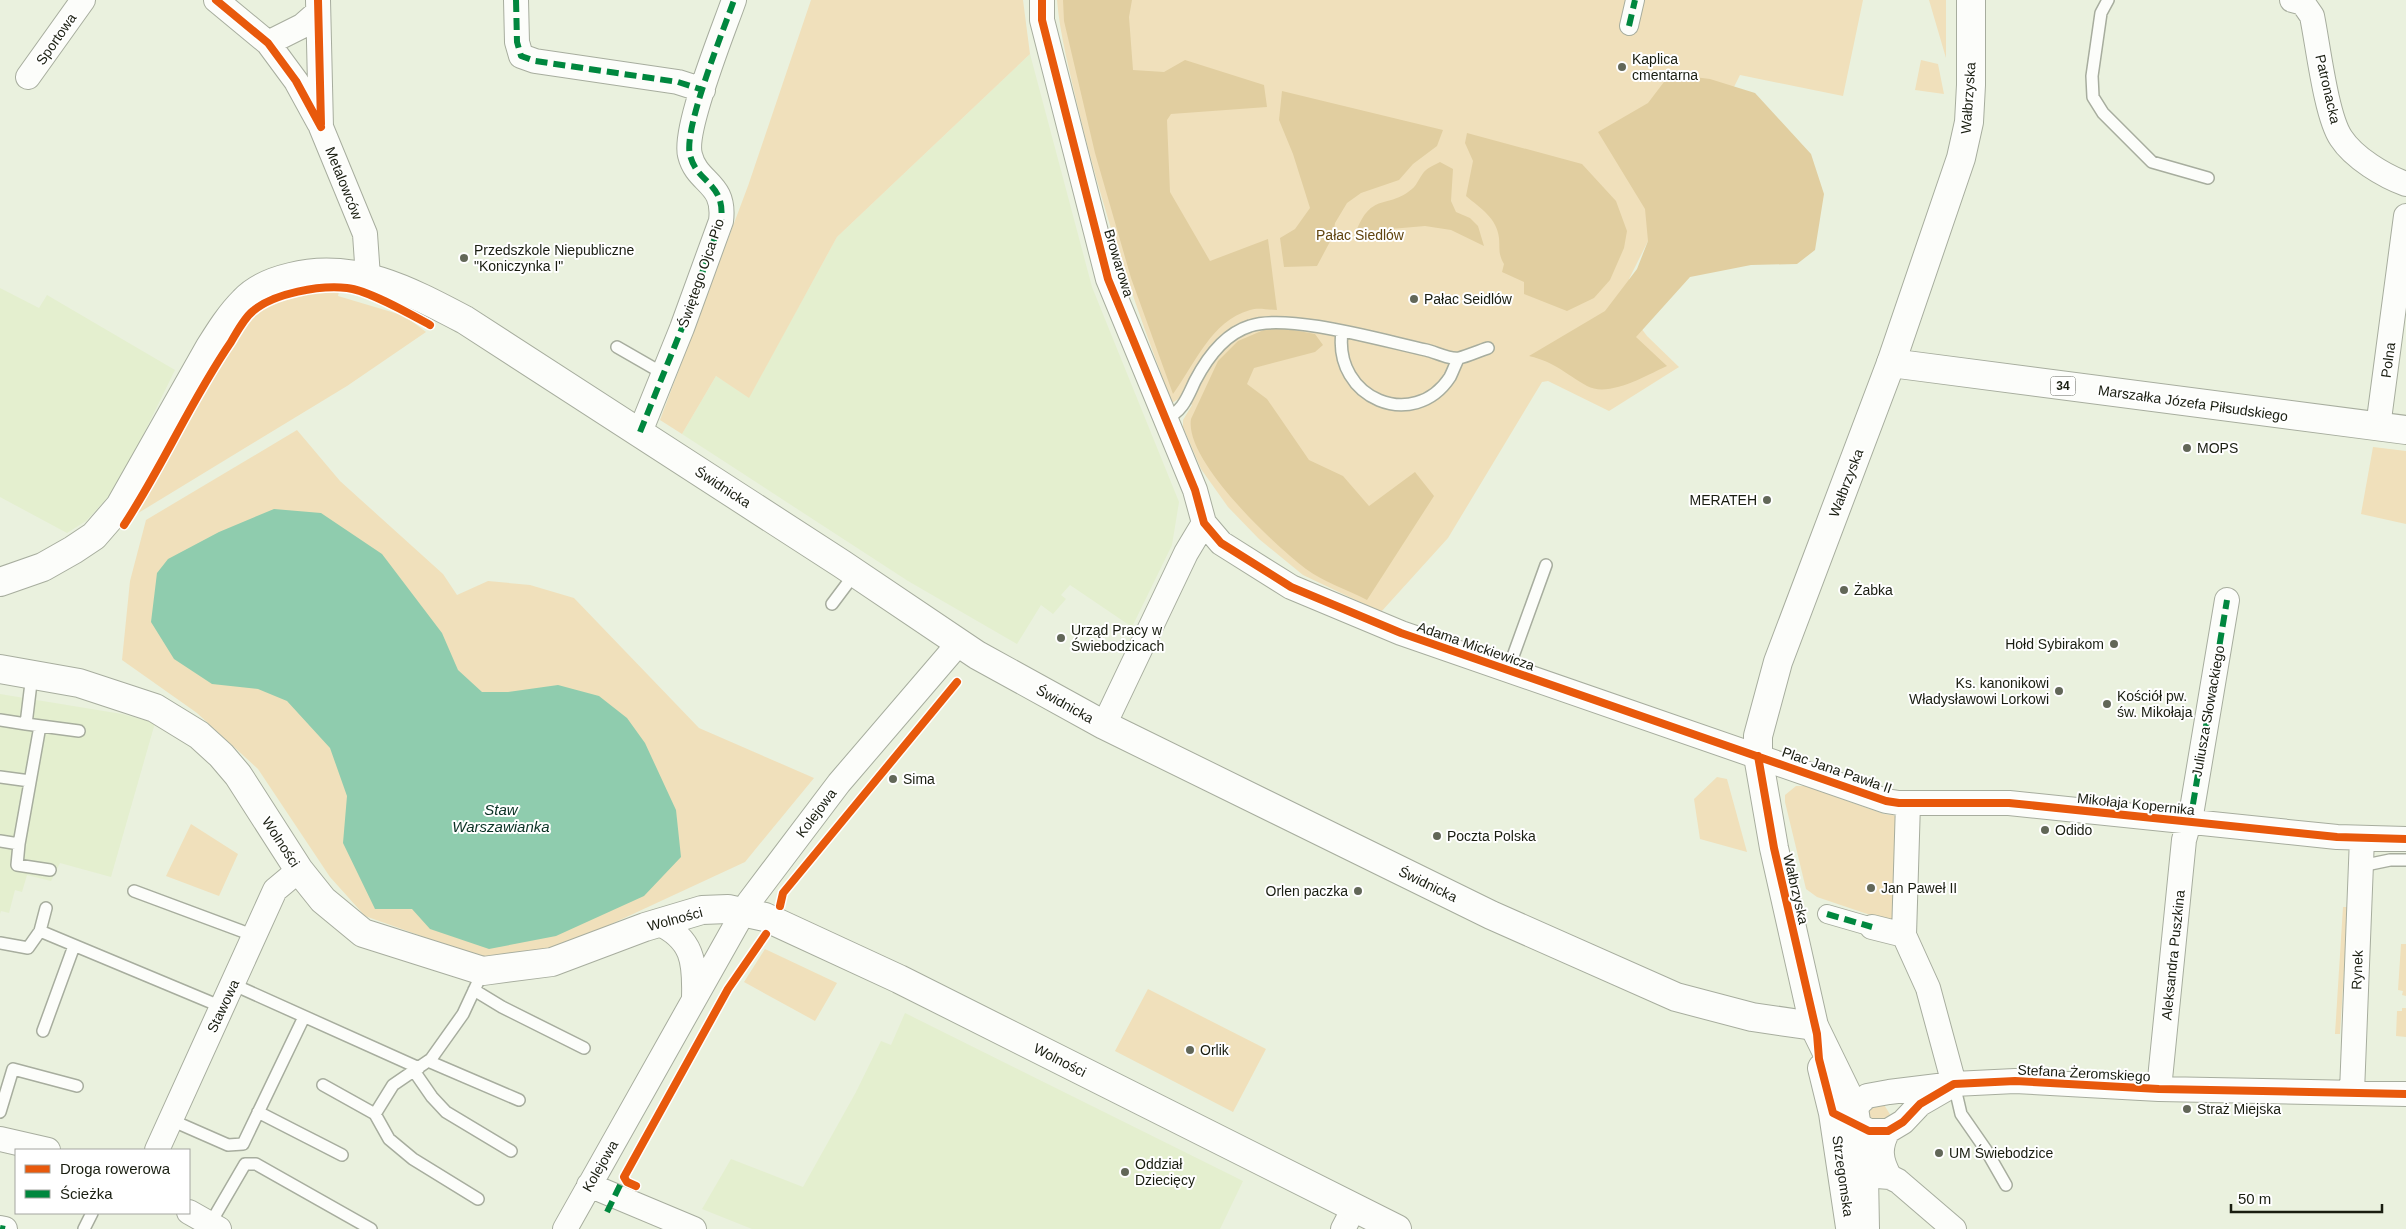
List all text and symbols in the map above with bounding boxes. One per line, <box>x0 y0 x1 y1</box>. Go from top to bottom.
street label: Sportowa <box>32 10 80 68</box>
place label: Kaplica cmentarna <box>1632 51 1698 83</box>
street label: Patronacka <box>2312 53 2344 126</box>
marker: Kaplica cmentarna <box>1616 61 1628 73</box>
street label: Wałbrzyska <box>1958 61 1979 134</box>
street label: Metalowców <box>322 144 366 223</box>
street label: Świętego Ojca Pio <box>674 216 727 330</box>
street label: Browarowa <box>1101 227 1137 299</box>
park label: Pałac Siedlów <box>1316 227 1405 243</box>
place label: Przedszkole Niepubliczne "Koniczynka I" <box>474 242 635 274</box>
marker: Przedszkole Niepubliczne "Koniczynka I" <box>458 252 470 264</box>
place label: Pałac Seidlów <box>1424 291 1513 307</box>
marker: Pałac Seidlów <box>1408 293 1420 305</box>
street label: Polna <box>2378 341 2398 379</box>
road number: 34 <box>2050 376 2076 396</box>
street label: Marszałka Józefa Piłsudskiego <box>2097 382 2289 424</box>
place label: MOPS <box>2197 440 2238 456</box>
marker: MOPS <box>2181 442 2193 454</box>
street label: Wałbrzyska <box>1826 446 1866 519</box>
street label: Świdnicka <box>692 462 755 511</box>
place label: MERATEH <box>1690 492 1757 508</box>
marker: MERATEH <box>1761 494 1773 506</box>
place label: Żabka <box>1854 581 1893 598</box>
marker: Żabka <box>1838 584 1850 596</box>
street label: Adama Mickiewicza <box>1415 618 1537 674</box>
place label: Urząd Pracy w Świebodzicach <box>1071 622 1164 654</box>
marker: Urząd Pracy w Świebodzicach <box>1055 632 1067 644</box>
place label: Hołd Sybirakom <box>2005 636 2104 652</box>
marker: Hołd Sybirakom <box>2108 638 2120 650</box>
street label: Juliusza Słowackiego <box>2189 644 2227 778</box>
place label: Ks. kanonikowi Władysławowi Lorkowi <box>1909 675 2049 707</box>
street label: Świdnicka <box>1034 681 1097 726</box>
marker: Ks. kanonikowi Władysławowi Lorkowi <box>2053 685 2065 697</box>
place label: Kościół pw. św. Mikołaja <box>2117 688 2193 720</box>
marker: Kościół pw. św. Mikołaja <box>2101 698 2113 710</box>
street label: Plac Jana Pawła II <box>1780 744 1894 796</box>
place label: Sima <box>903 771 935 787</box>
marker: Sima <box>887 773 899 785</box>
street label: Kolejowa <box>793 785 840 841</box>
street label: Mikołaja Kopernika <box>2076 790 2196 818</box>
water label: Staw Warszawianka <box>452 801 550 835</box>
street label: Wolności <box>259 814 303 870</box>
place label: Odido <box>2055 822 2093 838</box>
marker: Odido <box>2039 824 2051 836</box>
place label: Poczta Polska <box>1447 828 1536 844</box>
marker: Poczta Polska <box>1431 830 1443 842</box>
street label: Wałbrzyska <box>1780 852 1812 926</box>
street label: Świdnicka <box>1396 862 1460 905</box>
place label: Jan Paweł II <box>1881 880 1957 896</box>
marker: Jan Paweł II <box>1865 882 1877 894</box>
place label: Orlen paczka <box>1266 883 1348 899</box>
marker: Orlen paczka <box>1352 885 1364 897</box>
street label: Aleksandra Puszkina <box>2158 889 2188 1021</box>
street label: Wolności <box>646 904 704 934</box>
street label: Rynek <box>2348 949 2366 990</box>
street label: Stawowa <box>204 977 242 1035</box>
street label: Wolności <box>1031 1040 1089 1080</box>
place label: Orlik <box>1200 1042 1230 1058</box>
marker: Orlik <box>1184 1044 1196 1056</box>
street label: Stefana Żeromskiego <box>2017 1061 2151 1084</box>
place label: Straż Miejska <box>2197 1101 2281 1117</box>
marker: Straż Miejska <box>2181 1103 2193 1115</box>
street label: Strzegomska <box>1829 1134 1857 1218</box>
street label: Kolejowa <box>579 1137 621 1195</box>
place label: UM Świebodzice <box>1949 1144 2053 1161</box>
marker: UM Świebodzice <box>1933 1147 1945 1159</box>
legend <box>15 1149 190 1214</box>
place label: Oddział Dziecięcy <box>1135 1156 1195 1188</box>
text: Droga rowerowa <box>60 1160 171 1177</box>
marker: Oddział Dziecięcy <box>1119 1166 1131 1178</box>
scale bar <box>2231 1182 2382 1214</box>
text: Ścieżka <box>60 1185 113 1202</box>
text: 50 m <box>2238 1190 2271 1207</box>

